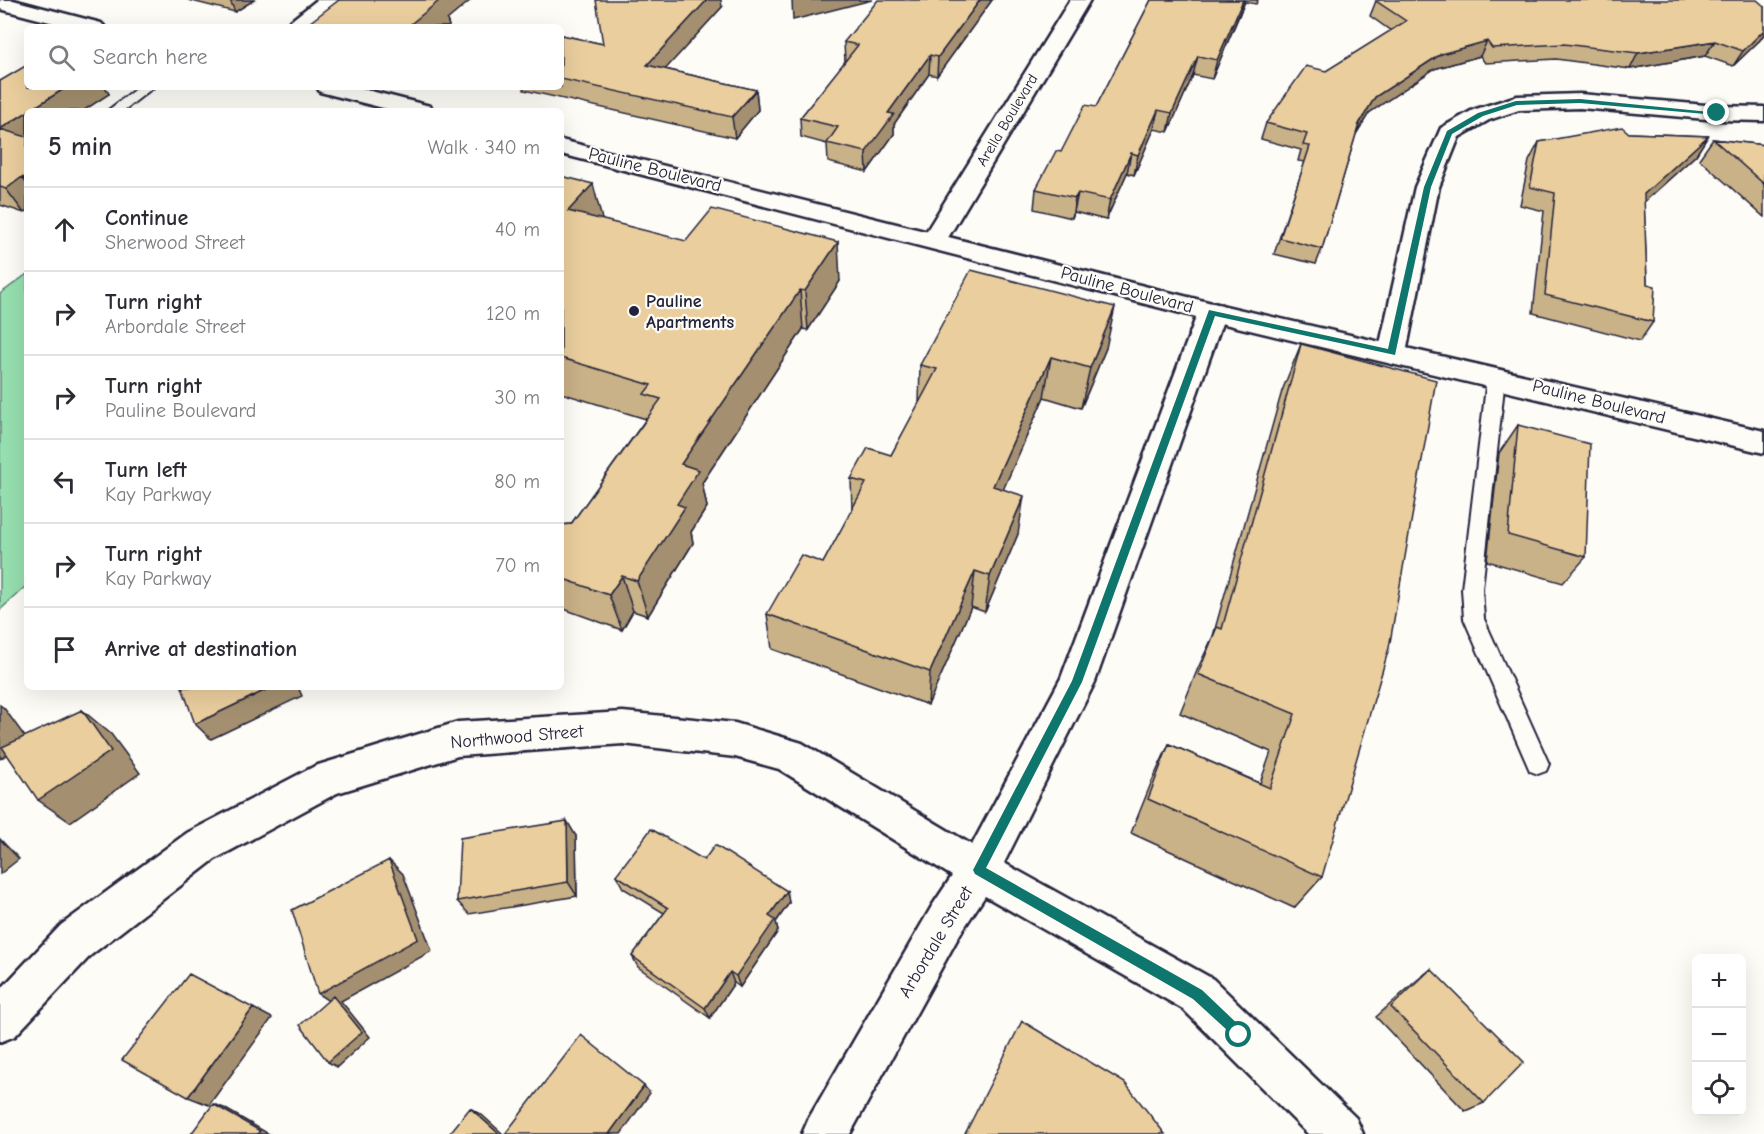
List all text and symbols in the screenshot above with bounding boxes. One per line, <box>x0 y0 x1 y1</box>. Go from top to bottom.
search box <box>24 24 564 90</box>
icon: search <box>45 41 78 74</box>
text: Search here <box>93 44 208 70</box>
street label: Arella Boulevard <box>972 71 1042 169</box>
route end <box>1703 99 1729 125</box>
text: 5 min <box>48 132 112 162</box>
text: Walk · 340 m <box>428 136 540 159</box>
street label: Pauline Boulevard <box>586 143 724 197</box>
text: Continue <box>105 205 188 231</box>
icon: ahead <box>48 213 81 246</box>
text: 40 m <box>495 218 540 241</box>
text: Sherwood Street <box>105 231 245 254</box>
street label: Pauline Boulevard <box>1058 262 1196 318</box>
text: Turn right <box>105 289 202 315</box>
place label: Pauline Apartments <box>646 291 734 333</box>
icon: right <box>48 297 81 330</box>
text: 120 m <box>486 302 540 325</box>
marker: Pauline Apartments <box>627 304 641 318</box>
text: Arbordale Street <box>105 315 245 338</box>
text: Turn right <box>105 373 202 399</box>
street label: Pauline Boulevard <box>1530 375 1668 429</box>
icon: right <box>48 381 81 414</box>
text: 30 m <box>494 386 540 409</box>
text: Pauline Boulevard <box>105 399 256 422</box>
text: Turn left <box>105 457 187 483</box>
icon: left <box>48 465 81 498</box>
text: 80 m <box>494 470 540 493</box>
text: Kay Parkway <box>105 483 211 506</box>
text: Turn right <box>105 541 202 567</box>
icon: right <box>48 549 81 582</box>
text: 70 m <box>495 554 540 577</box>
text: Kay Parkway <box>105 567 211 590</box>
icon: arrive <box>48 633 81 666</box>
text: Arrive at destination <box>105 636 297 662</box>
street label: Northwood Street <box>450 721 585 753</box>
street label: Arbordale Street <box>894 882 978 1002</box>
map controls <box>1692 954 1746 1116</box>
button: + <box>1692 954 1746 1008</box>
button: − <box>1692 1008 1746 1062</box>
route start <box>1225 1021 1251 1047</box>
button: locate <box>1692 1062 1746 1116</box>

